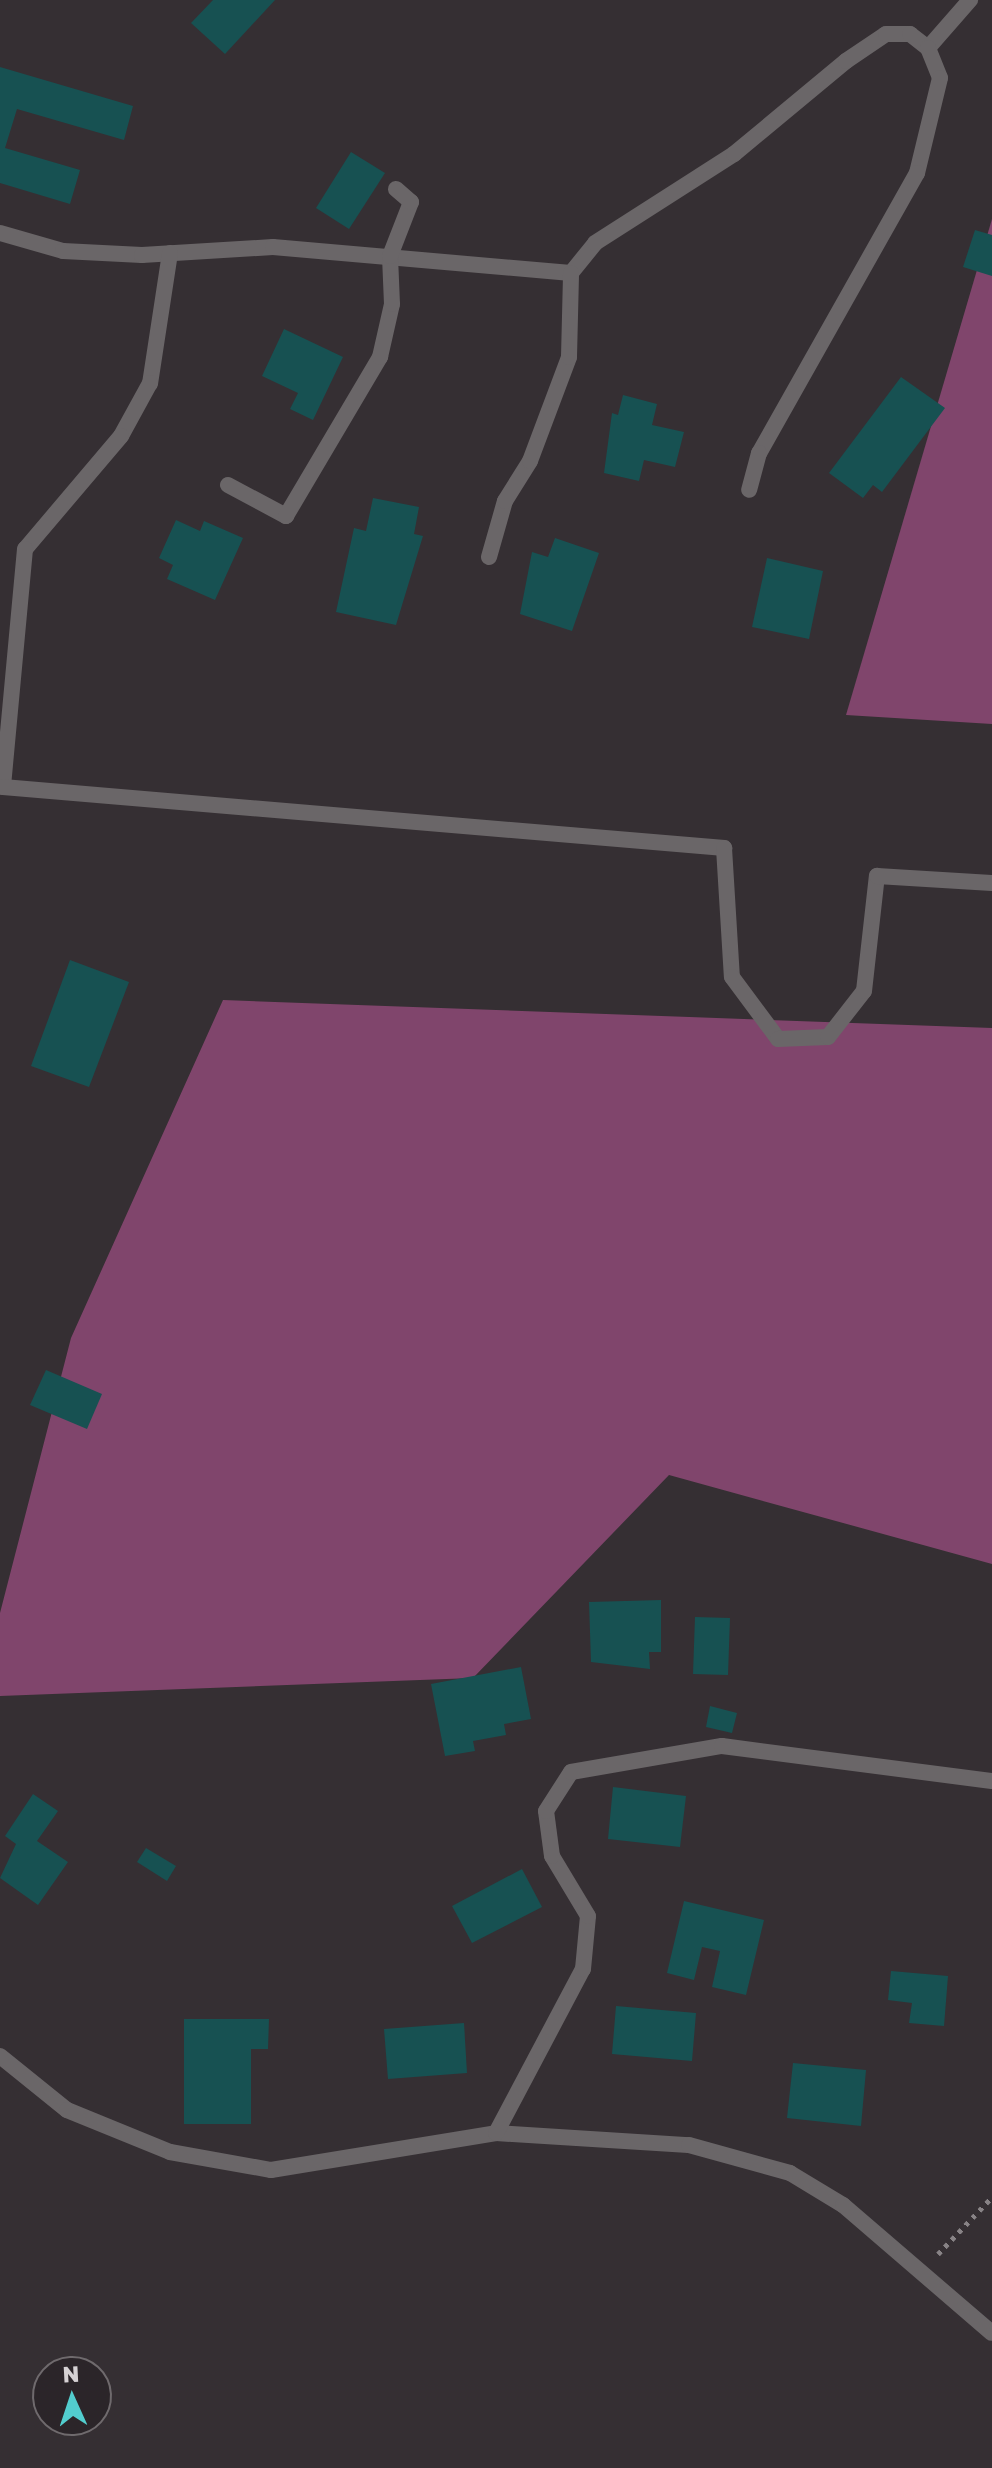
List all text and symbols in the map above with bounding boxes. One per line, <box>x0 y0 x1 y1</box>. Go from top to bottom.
north arrow <box>32 2356 112 2436</box>
text: N <box>62 2360 80 2387</box>

